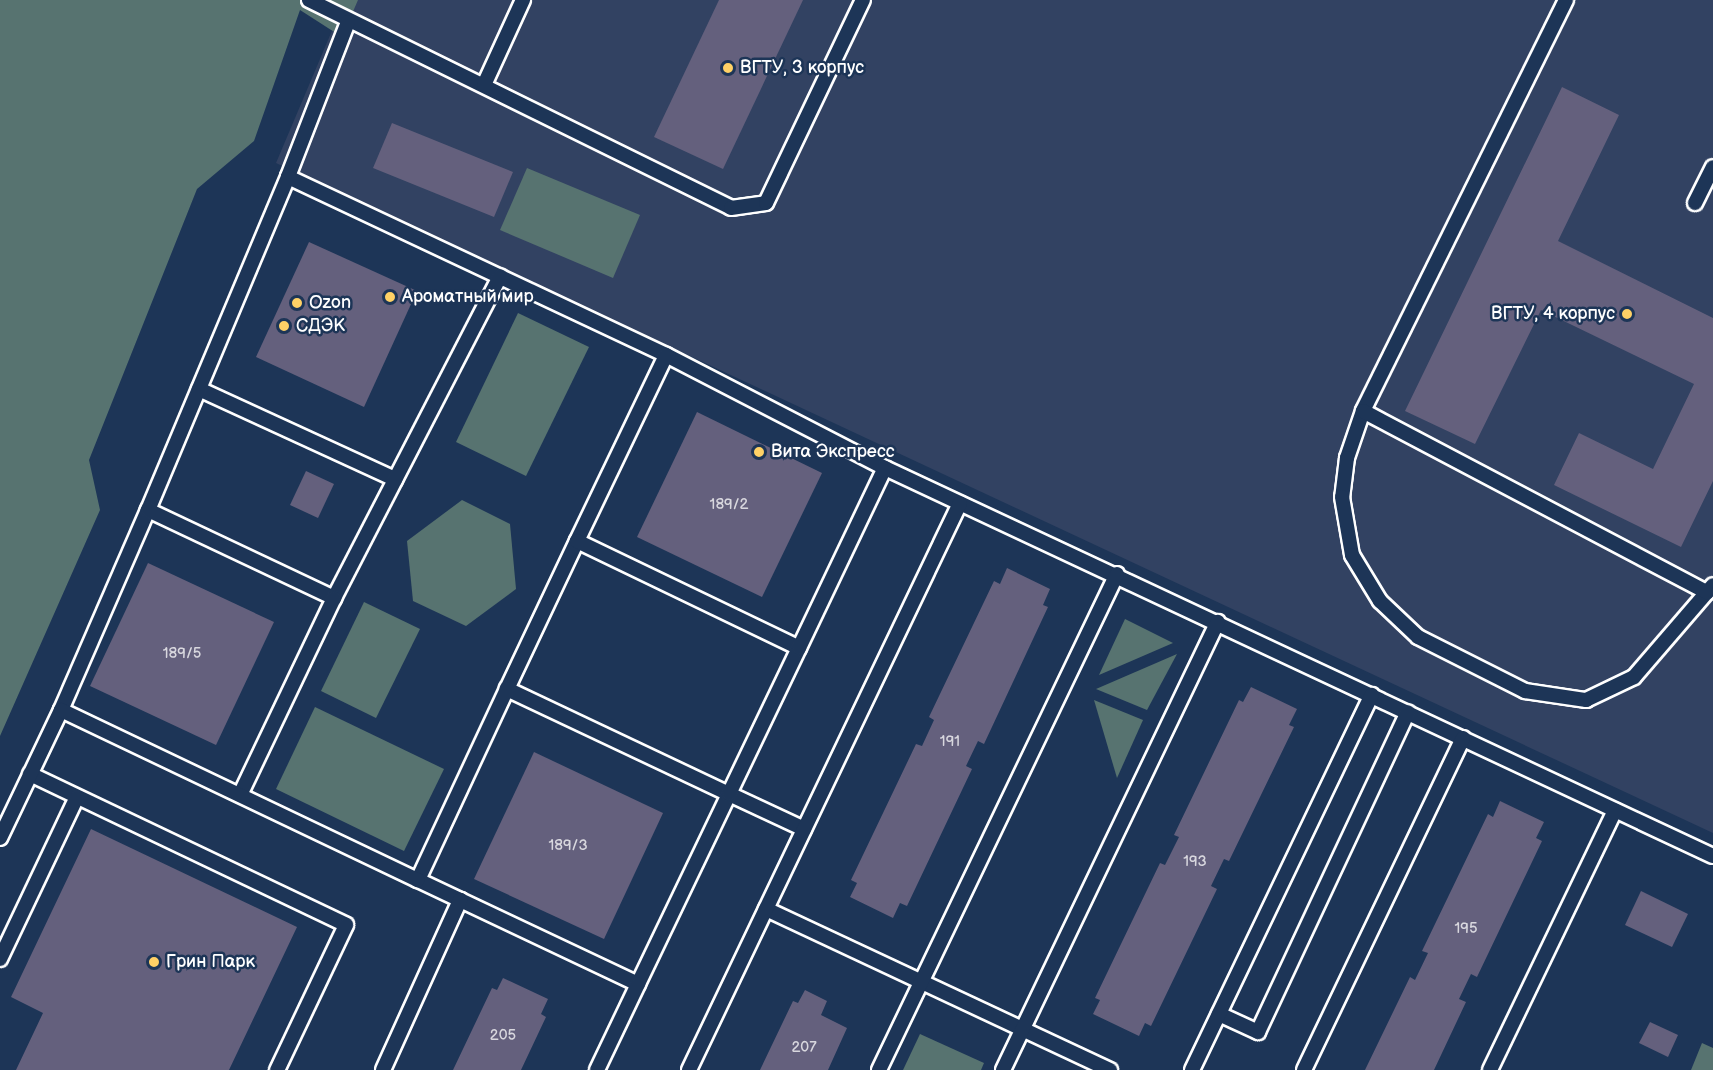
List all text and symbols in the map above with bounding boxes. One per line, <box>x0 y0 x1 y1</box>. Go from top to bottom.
place label: ВГТУ, 3 корпус <box>740 57 864 79</box>
marker: ВГТУ, 3 корпус <box>721 61 735 75</box>
place label: Ароматный мир <box>402 286 534 308</box>
marker: Ароматный мир <box>383 290 397 304</box>
place label: Ozon <box>309 292 351 314</box>
marker: Ozon <box>290 296 304 310</box>
place label: ВГТУ, 4 корпус <box>1491 303 1615 325</box>
marker: ВГТУ, 4 корпус <box>1620 307 1634 321</box>
place label: СДЭК <box>296 315 345 337</box>
marker: СДЭК <box>277 319 291 333</box>
place label: Вита Экспресс <box>771 441 895 463</box>
marker: Вита Экспресс <box>752 445 766 459</box>
house number: 189/2 <box>710 496 748 514</box>
house number: 189/5 <box>163 645 201 663</box>
house number: 191 <box>940 733 960 751</box>
house number: 189/3 <box>548 837 588 855</box>
house number: 193 <box>1183 853 1207 871</box>
house number: 195 <box>1454 920 1478 938</box>
place label: Грин Парк <box>166 951 255 973</box>
marker: Грин Парк <box>147 955 161 969</box>
house number: 205 <box>490 1027 516 1045</box>
house number: 207 <box>791 1039 817 1057</box>

